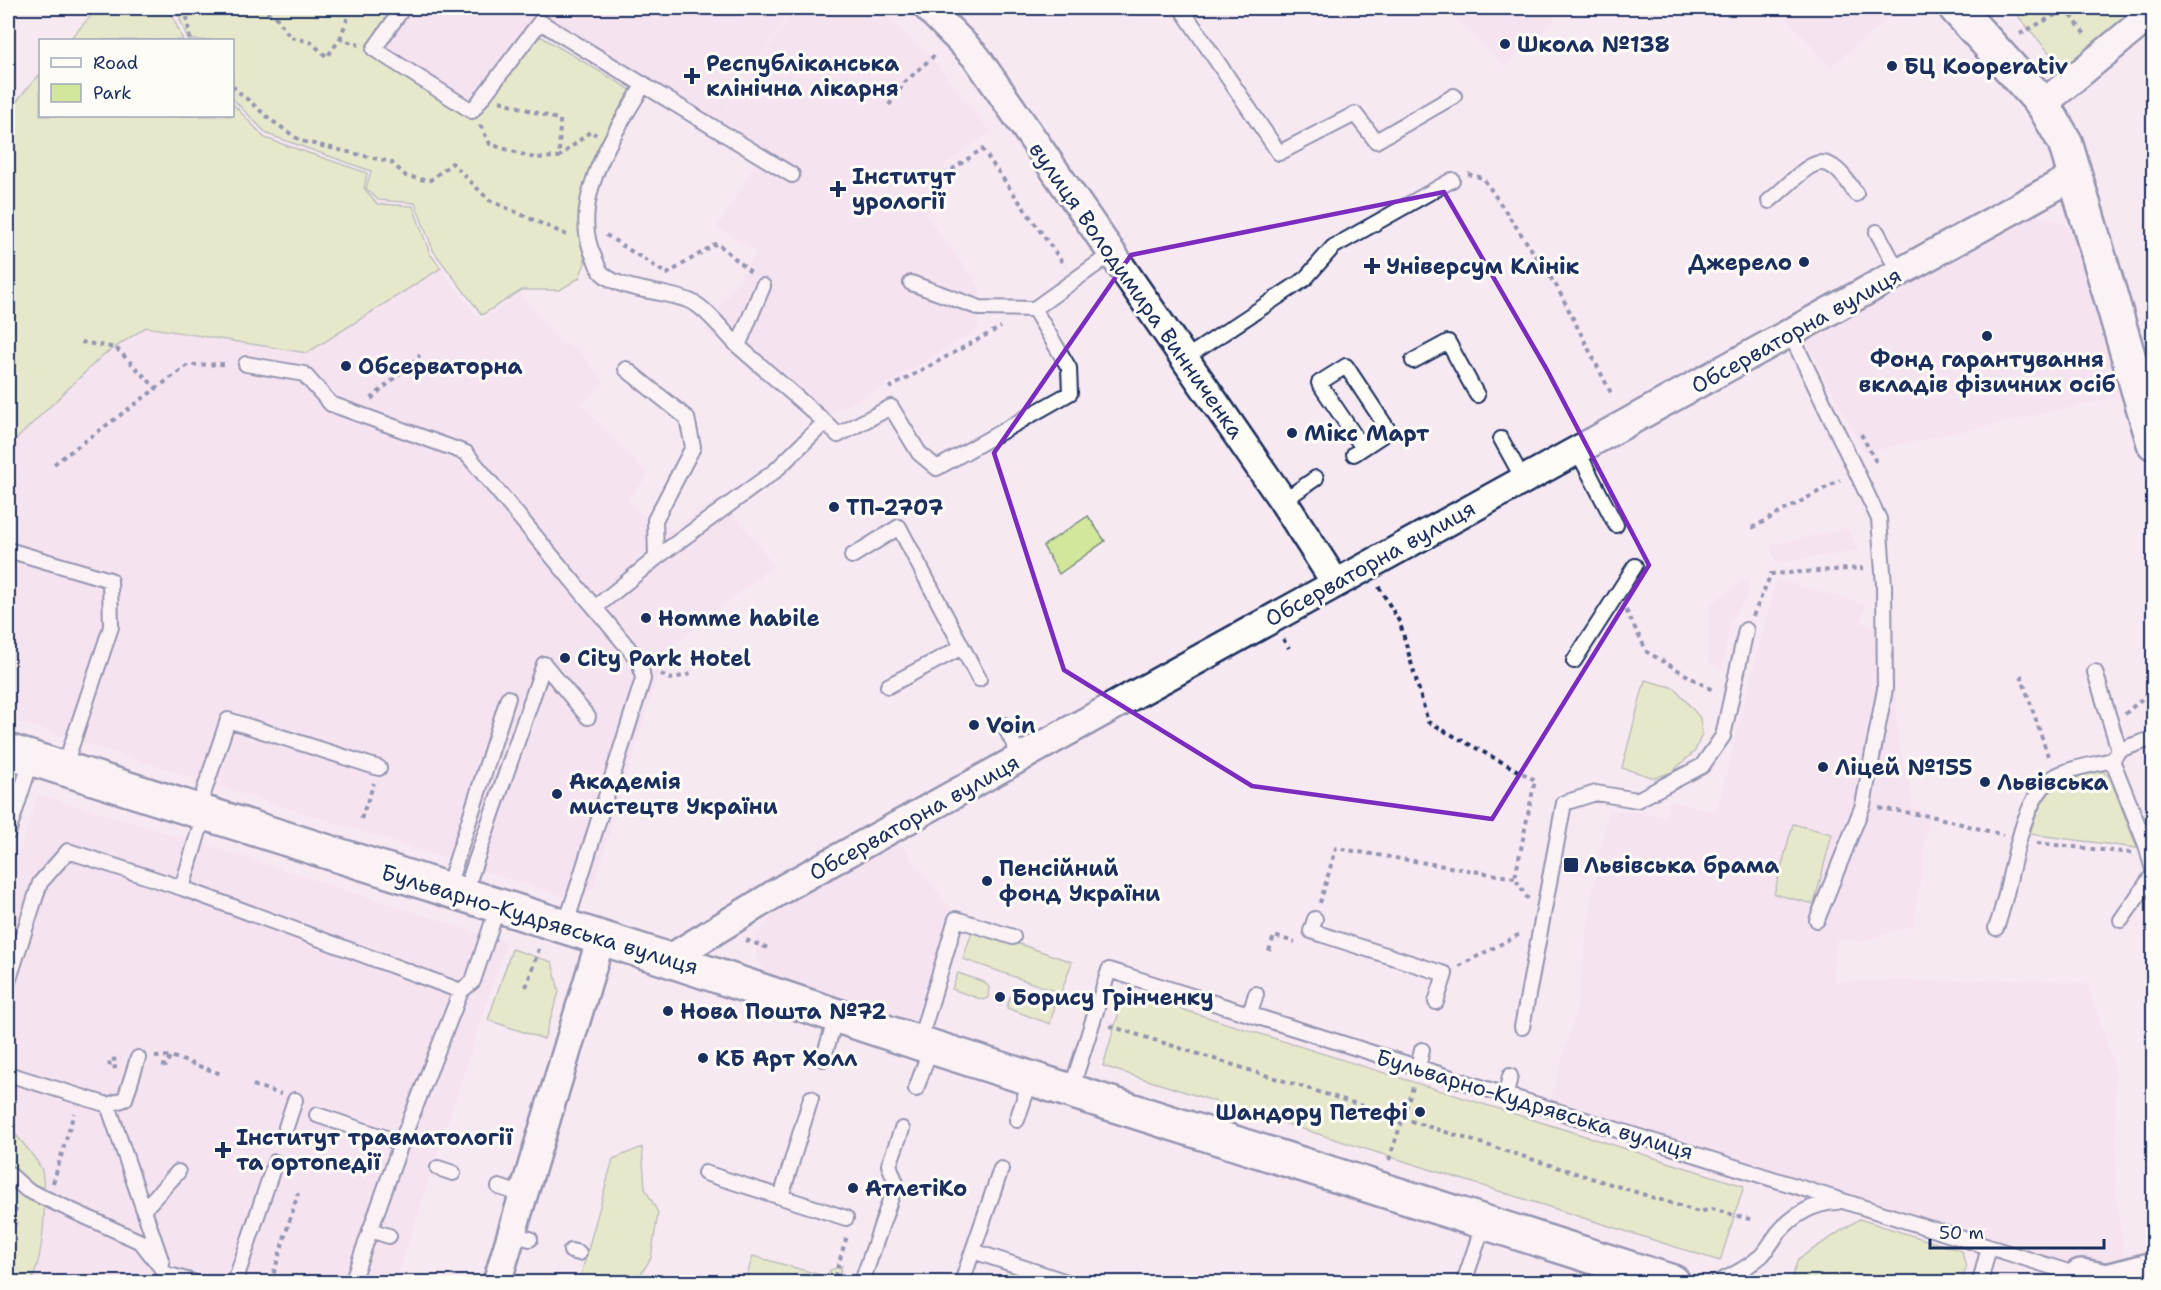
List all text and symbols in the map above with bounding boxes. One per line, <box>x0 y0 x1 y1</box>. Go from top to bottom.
place label: Школа №138 <box>1517 30 1670 59</box>
marker: Школа №138 <box>1498 37 1512 51</box>
legend <box>39 39 234 117</box>
place label: Республіканська клінічна лікарня <box>706 49 899 103</box>
text: Road <box>93 51 138 75</box>
place label: БЦ Kooperativ <box>1904 52 2068 81</box>
marker: БЦ Kooperativ <box>1885 59 1899 73</box>
marker: Республіканська клінічна лікарня <box>683 67 701 85</box>
text: Park <box>93 81 132 105</box>
street label: вулиця Володимира Винниченка <box>1023 136 1251 445</box>
place label: Інститут урології <box>852 162 957 216</box>
marker: Інститут урології <box>829 180 847 198</box>
place label: Джерело <box>1688 248 1792 277</box>
place label: Універсум Клінік <box>1386 252 1579 281</box>
marker: Джерело <box>1797 255 1811 269</box>
marker: Універсум Клінік <box>1363 257 1381 275</box>
street label: Обсерваторна вулиця <box>1686 261 1907 400</box>
marker: Фонд гарантування вкладів фізичних осіб <box>1980 329 1994 343</box>
place label: Фонд гарантування вкладів фізичних осіб <box>1859 345 2116 399</box>
place label: Обсерваторна <box>358 352 523 381</box>
marker: Обсерваторна <box>339 359 353 373</box>
place label: Мікс Март <box>1304 419 1430 448</box>
marker: Мікс Март <box>1285 426 1299 440</box>
place label: ТП-2707 <box>846 493 943 522</box>
street label: Обсерваторна вулиця <box>1260 494 1481 633</box>
marker: ТП-2707 <box>827 500 841 514</box>
place label: Homme habile <box>658 604 820 633</box>
marker: Homme habile <box>639 611 653 625</box>
place label: City Park Hotel <box>577 644 751 673</box>
marker: City Park Hotel <box>558 651 572 665</box>
place label: Voin <box>986 711 1036 740</box>
marker: Voin <box>967 718 981 732</box>
street label: Обсерваторна вулиця <box>804 748 1025 887</box>
place label: Ліцей №155 <box>1835 753 1973 782</box>
marker: Ліцей №155 <box>1816 760 1830 774</box>
place label: Академія мистецтв України <box>569 767 778 821</box>
place label: Львівська <box>1997 768 2109 797</box>
marker: Львівська <box>1978 775 1992 789</box>
marker: Академія мистецтв України <box>550 787 564 801</box>
place label: Львівська брама <box>1584 851 1779 880</box>
place label: Пенсійний фонд України <box>999 854 1160 908</box>
marker: Львівська брама <box>1562 856 1580 874</box>
street label: Бульварно-Кудрявська вулиця <box>378 857 702 982</box>
marker: Пенсійний фонд України <box>980 874 994 888</box>
place label: Борису Грінченку <box>1012 983 1214 1012</box>
marker: Борису Грінченку <box>993 990 1007 1004</box>
place label: Нова Пошта №72 <box>680 997 887 1026</box>
marker: Нова Пошта №72 <box>661 1004 675 1018</box>
street label: Бульварно-Кудрявська вулиця <box>1373 1042 1697 1167</box>
place label: КБ Арт Холл <box>715 1044 858 1073</box>
marker: КБ Арт Холл <box>696 1051 710 1065</box>
place label: Шандору Петефі <box>1216 1098 1408 1127</box>
marker: Шандору Петефі <box>1413 1105 1427 1119</box>
place label: Інститут травматології та ортопедії <box>236 1123 514 1177</box>
marker: Інститут травматології та ортопедії <box>214 1141 232 1159</box>
place label: АтлетіКо <box>865 1174 967 1203</box>
marker: АтлетіКо <box>846 1181 860 1195</box>
scale bar <box>1930 1212 2104 1250</box>
text: 50 m <box>1939 1221 1984 1245</box>

